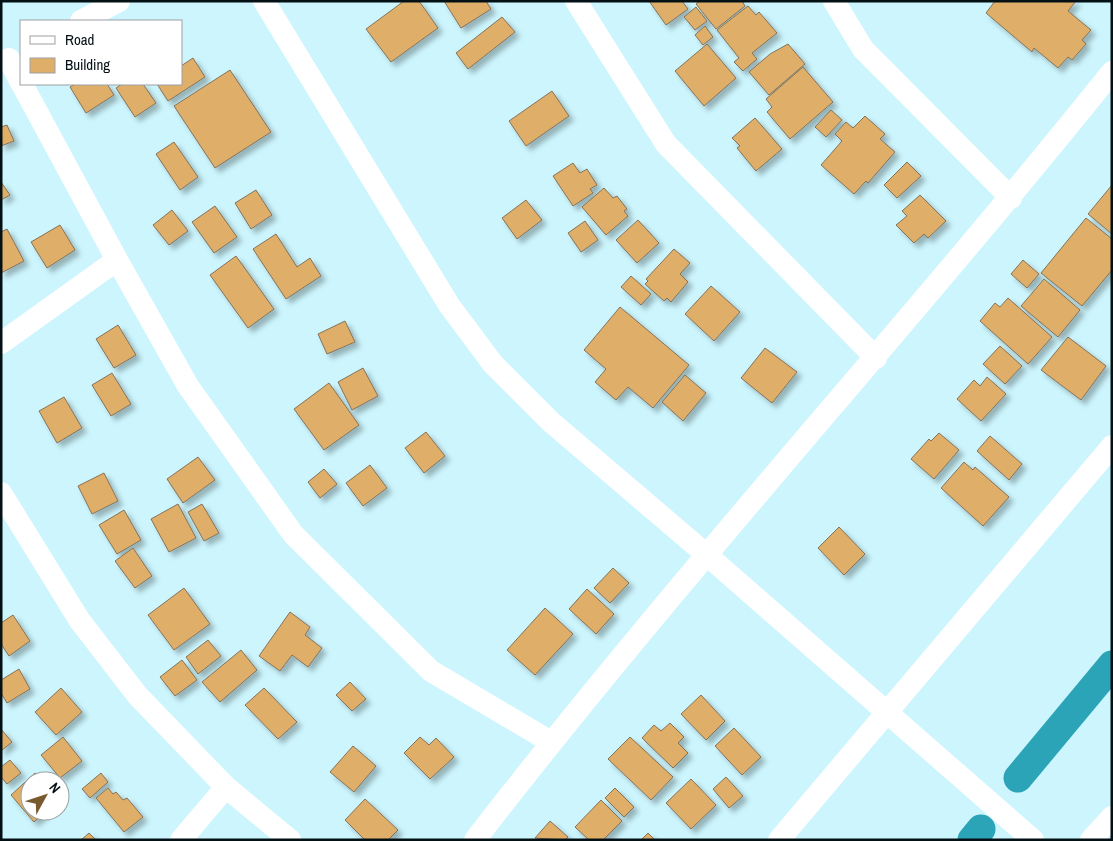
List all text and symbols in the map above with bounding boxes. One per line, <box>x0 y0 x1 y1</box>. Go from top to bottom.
legend <box>20 20 182 85</box>
text: Road <box>65 29 94 50</box>
text: Building <box>65 54 110 75</box>
north arrow <box>20 771 70 821</box>
text: N <box>45 779 65 797</box>

